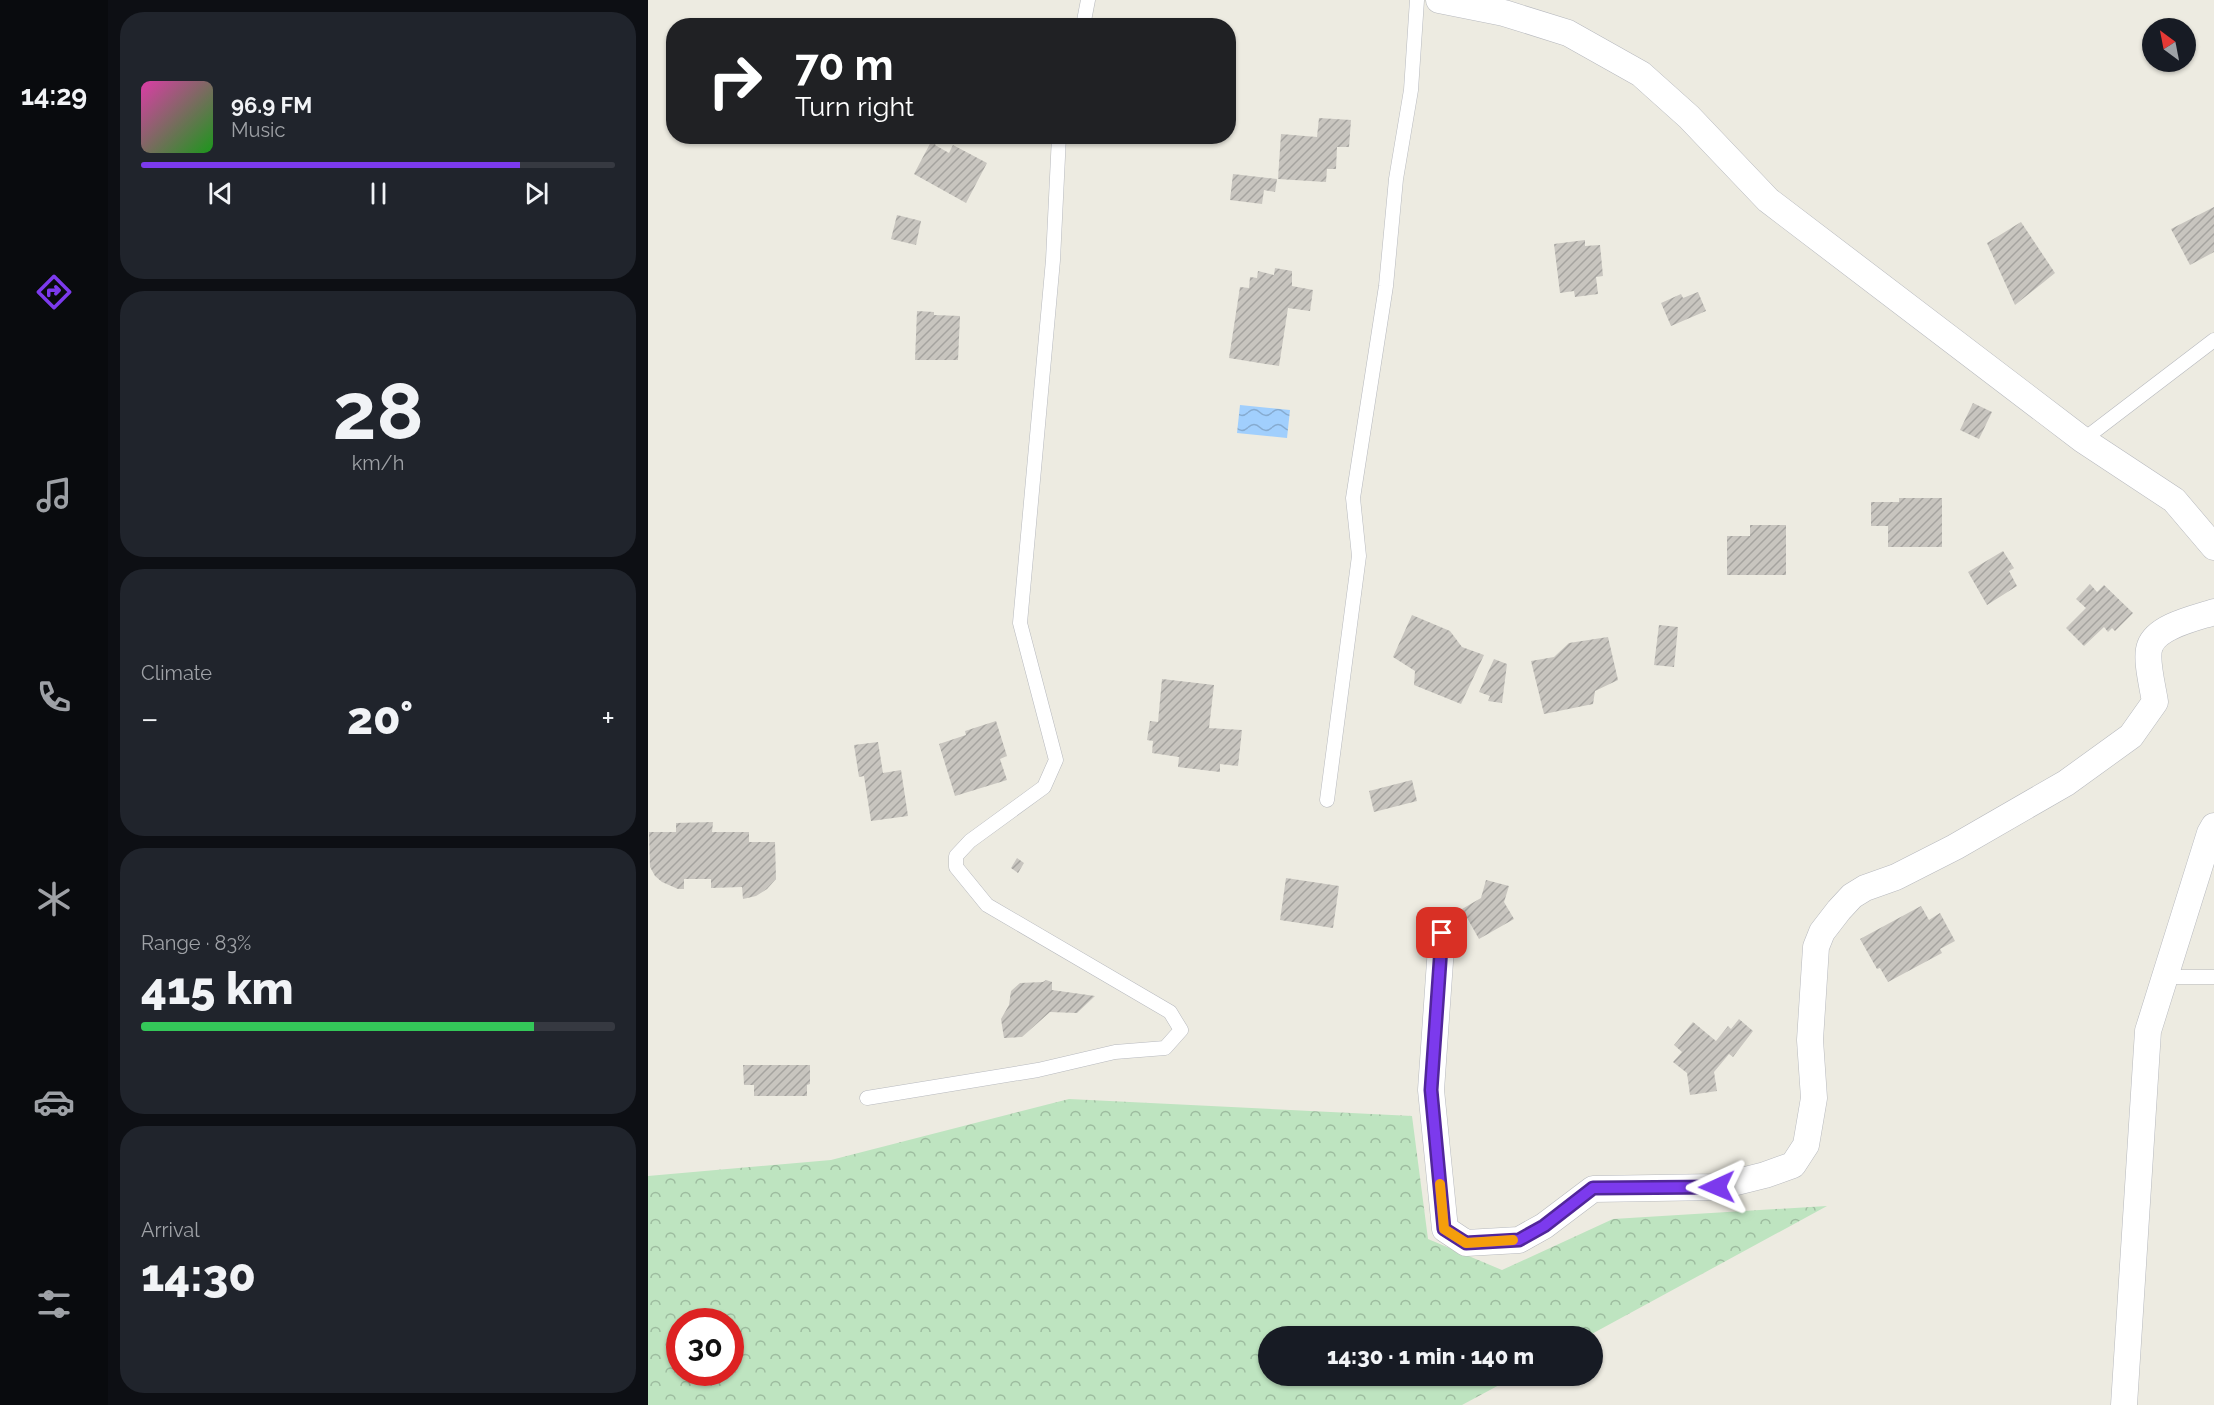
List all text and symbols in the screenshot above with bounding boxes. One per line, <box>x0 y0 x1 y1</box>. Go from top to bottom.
north arrow <box>2142 18 2196 72</box>
map controls <box>2142 18 2196 72</box>
text: 70 m <box>795 41 894 90</box>
icon: right <box>696 42 774 120</box>
text: 14:29 <box>21 80 87 111</box>
text: Turn right <box>795 91 914 122</box>
text: 96.9 FM <box>231 92 312 118</box>
text: Music <box>231 118 285 142</box>
icon: previous <box>204 177 237 210</box>
icon: pause <box>362 177 395 210</box>
icon: next <box>520 177 553 210</box>
icon: directions <box>33 271 75 313</box>
text: 28 <box>332 366 424 457</box>
text: km/h <box>352 451 404 475</box>
icon: music <box>33 474 75 516</box>
text: Climate <box>141 661 212 685</box>
icon: phone <box>33 676 75 718</box>
text: 20° <box>347 692 413 745</box>
text: − <box>141 699 159 738</box>
text: + <box>601 699 615 738</box>
icon: climate <box>33 878 75 920</box>
pin <box>1416 907 1467 958</box>
icon: arrive <box>1425 916 1458 949</box>
text: Range · 83% <box>141 931 251 955</box>
text: 415 km <box>141 962 294 1015</box>
icon: car <box>33 1081 75 1123</box>
position arrow <box>1685 1155 1749 1219</box>
text: Arrival <box>141 1218 200 1242</box>
text: 14:30 <box>141 1249 256 1302</box>
icon: filters <box>33 1283 75 1325</box>
speed limit sign: 30 <box>666 1308 744 1386</box>
text: 14:30 · 1 min · 140 m <box>1327 1343 1534 1369</box>

